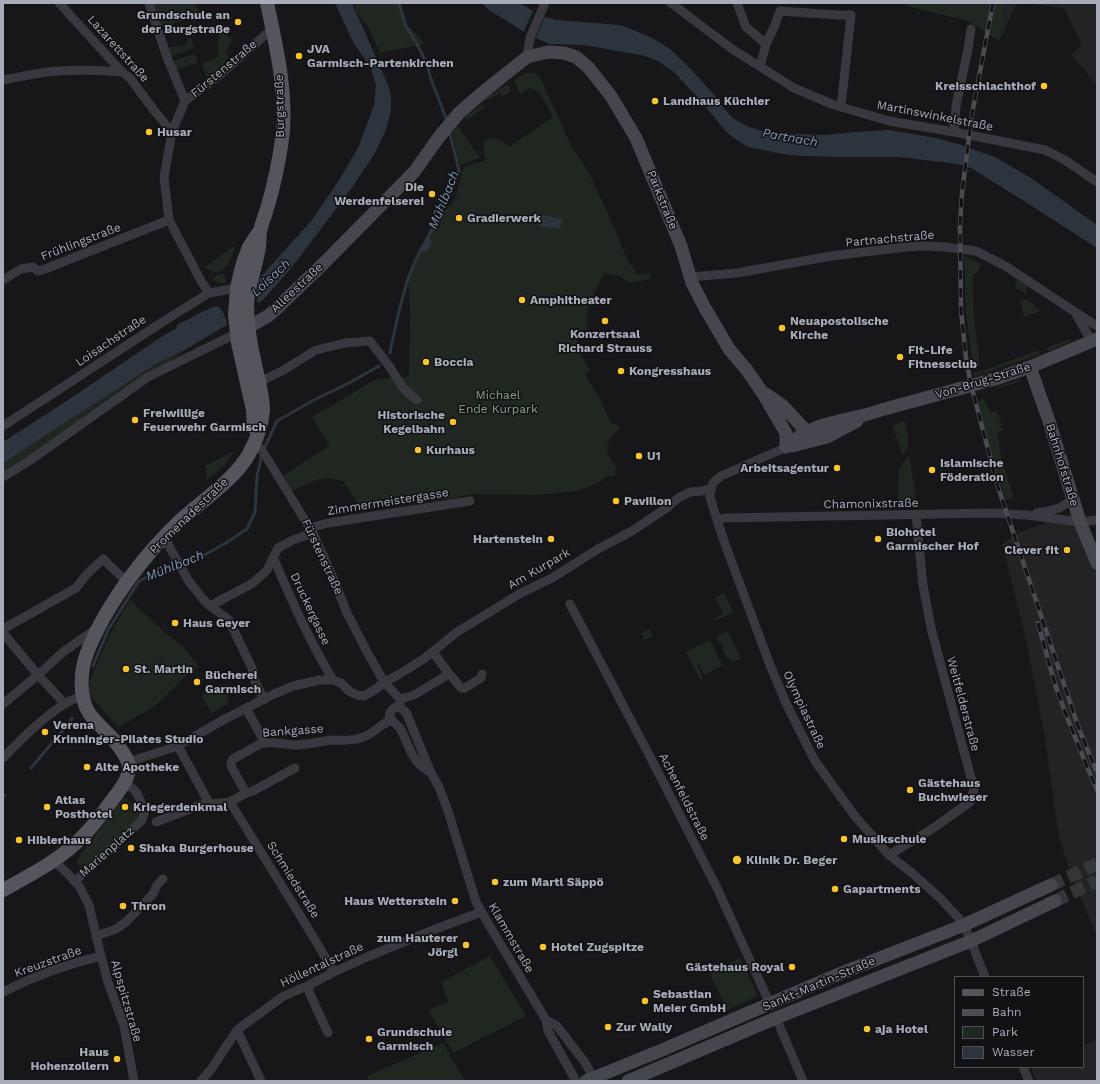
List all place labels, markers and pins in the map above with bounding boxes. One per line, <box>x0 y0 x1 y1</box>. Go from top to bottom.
place label: Grundschule an der Burgstraße <box>137 8 230 36</box>
marker: Grundschule an der Burgstraße <box>233 17 243 27</box>
place label: JVA Garmisch-Partenkirchen <box>307 42 454 70</box>
marker: JVA Garmisch-Partenkirchen <box>294 51 304 61</box>
place label: Kreisschlachthof <box>935 79 1036 93</box>
marker: Kreisschlachthof <box>1039 81 1049 91</box>
place label: Landhaus Küchler <box>663 94 770 108</box>
marker: Landhaus Küchler <box>650 96 660 106</box>
place label: Husar <box>157 125 192 139</box>
marker: Husar <box>144 127 154 137</box>
place label: Die Werdenfelserei <box>334 180 424 208</box>
marker: Die Werdenfelserei <box>427 189 437 199</box>
place label: Gradierwerk <box>467 211 541 225</box>
marker: Gradierwerk <box>454 213 464 223</box>
place label: Amphitheater <box>530 293 612 307</box>
marker: Amphitheater <box>517 295 527 305</box>
place label: Neuapostolische Kirche <box>790 314 889 342</box>
marker: Konzertsaal Richard Strauss <box>600 316 610 326</box>
marker: Neuapostolische Kirche <box>777 323 787 333</box>
place label: Konzertsaal Richard Strauss <box>558 327 652 355</box>
place label: Fit-Life Fitnessclub <box>908 343 977 371</box>
marker: Fit-Life Fitnessclub <box>895 352 905 362</box>
place label: Boccia <box>434 355 473 369</box>
marker: Boccia <box>421 357 431 367</box>
place label: Kongresshaus <box>629 364 711 378</box>
marker: Kongresshaus <box>616 366 626 376</box>
place label: Freiwillige Feuerwehr Garmisch <box>143 406 266 434</box>
place label: Historische Kegelbahn <box>378 408 445 436</box>
marker: Freiwillige Feuerwehr Garmisch <box>130 415 140 425</box>
marker: Historische Kegelbahn <box>448 417 458 427</box>
place label: Kurhaus <box>426 443 475 457</box>
marker: Kurhaus <box>413 445 423 455</box>
place label: U1 <box>647 449 661 463</box>
marker: U1 <box>634 451 644 461</box>
place label: Islamische Föderation <box>940 456 1004 484</box>
place label: Arbeitsagentur <box>740 461 829 475</box>
marker: Arbeitsagentur <box>832 463 842 473</box>
marker: Islamische Föderation <box>927 465 937 475</box>
place label: Pavillon <box>624 494 671 508</box>
marker: Pavillon <box>611 496 621 506</box>
place label: Biohotel Garmischer Hof <box>886 525 979 553</box>
place label: Hartenstein <box>473 532 543 546</box>
marker: Hartenstein <box>546 534 556 544</box>
marker: Biohotel Garmischer Hof <box>873 534 883 544</box>
place label: Clever fit <box>1004 543 1059 557</box>
marker: Clever fit <box>1062 545 1072 555</box>
place label: Haus Geyer <box>183 616 250 630</box>
marker: Haus Geyer <box>170 618 180 628</box>
place label: St. Martin <box>134 662 193 676</box>
marker: St. Martin <box>121 664 131 674</box>
place label: Bücherei Garmisch <box>205 668 261 696</box>
marker: Bücherei Garmisch <box>192 677 202 687</box>
place label: Verena Krinninger-Pilates Studio <box>53 718 203 746</box>
marker: Verena Krinninger-Pilates Studio <box>40 727 50 737</box>
place label: Alte Apotheke <box>95 760 179 774</box>
marker: Alte Apotheke <box>82 762 92 772</box>
place label: Gästehaus Buchwieser <box>918 776 988 804</box>
marker: Gästehaus Buchwieser <box>905 785 915 795</box>
place label: Atlas Posthotel <box>55 793 113 821</box>
place label: Kriegerdenkmal <box>133 800 227 814</box>
marker: Atlas Posthotel <box>42 802 52 812</box>
marker: Kriegerdenkmal <box>120 802 130 812</box>
place label: Musikschule <box>852 832 927 846</box>
place label: Hiblerhaus <box>27 833 91 847</box>
marker: Musikschule <box>839 834 849 844</box>
marker: Hiblerhaus <box>14 835 24 845</box>
place label: Shaka Burgerhouse <box>139 841 254 855</box>
marker: Shaka Burgerhouse <box>126 843 136 853</box>
place label: Klinik Dr. Beger <box>746 853 837 867</box>
marker: Klinik Dr. Beger <box>731 854 743 866</box>
place label: zum Martl Säppö <box>503 875 604 889</box>
marker: zum Martl Säppö <box>490 877 500 887</box>
place label: Gapartments <box>843 882 921 896</box>
marker: Gapartments <box>830 884 840 894</box>
place label: Haus Wetterstein <box>344 894 447 908</box>
marker: Haus Wetterstein <box>450 896 460 906</box>
place label: Thron <box>131 899 166 913</box>
marker: Thron <box>118 901 128 911</box>
place label: zum Hauterer Jörgl <box>377 931 458 959</box>
marker: zum Hauterer Jörgl <box>461 940 471 950</box>
place label: Hotel Zugspitze <box>551 940 644 954</box>
marker: Hotel Zugspitze <box>538 942 548 952</box>
place label: Gästehaus Royal <box>686 960 784 974</box>
marker: Gästehaus Royal <box>787 962 797 972</box>
place label: Sebastian Meier GmbH <box>653 987 726 1015</box>
marker: Sebastian Meier GmbH <box>640 996 650 1006</box>
place label: Zur Wally <box>616 1020 672 1034</box>
marker: Zur Wally <box>603 1022 613 1032</box>
place label: aja Hotel <box>875 1022 928 1036</box>
marker: aja Hotel <box>862 1024 872 1034</box>
place label: Grundschule Garmisch <box>377 1025 452 1053</box>
marker: Grundschule Garmisch <box>364 1034 374 1044</box>
place label: Haus Hohenzollern <box>30 1045 109 1073</box>
marker: Haus Hohenzollern <box>112 1054 122 1064</box>

